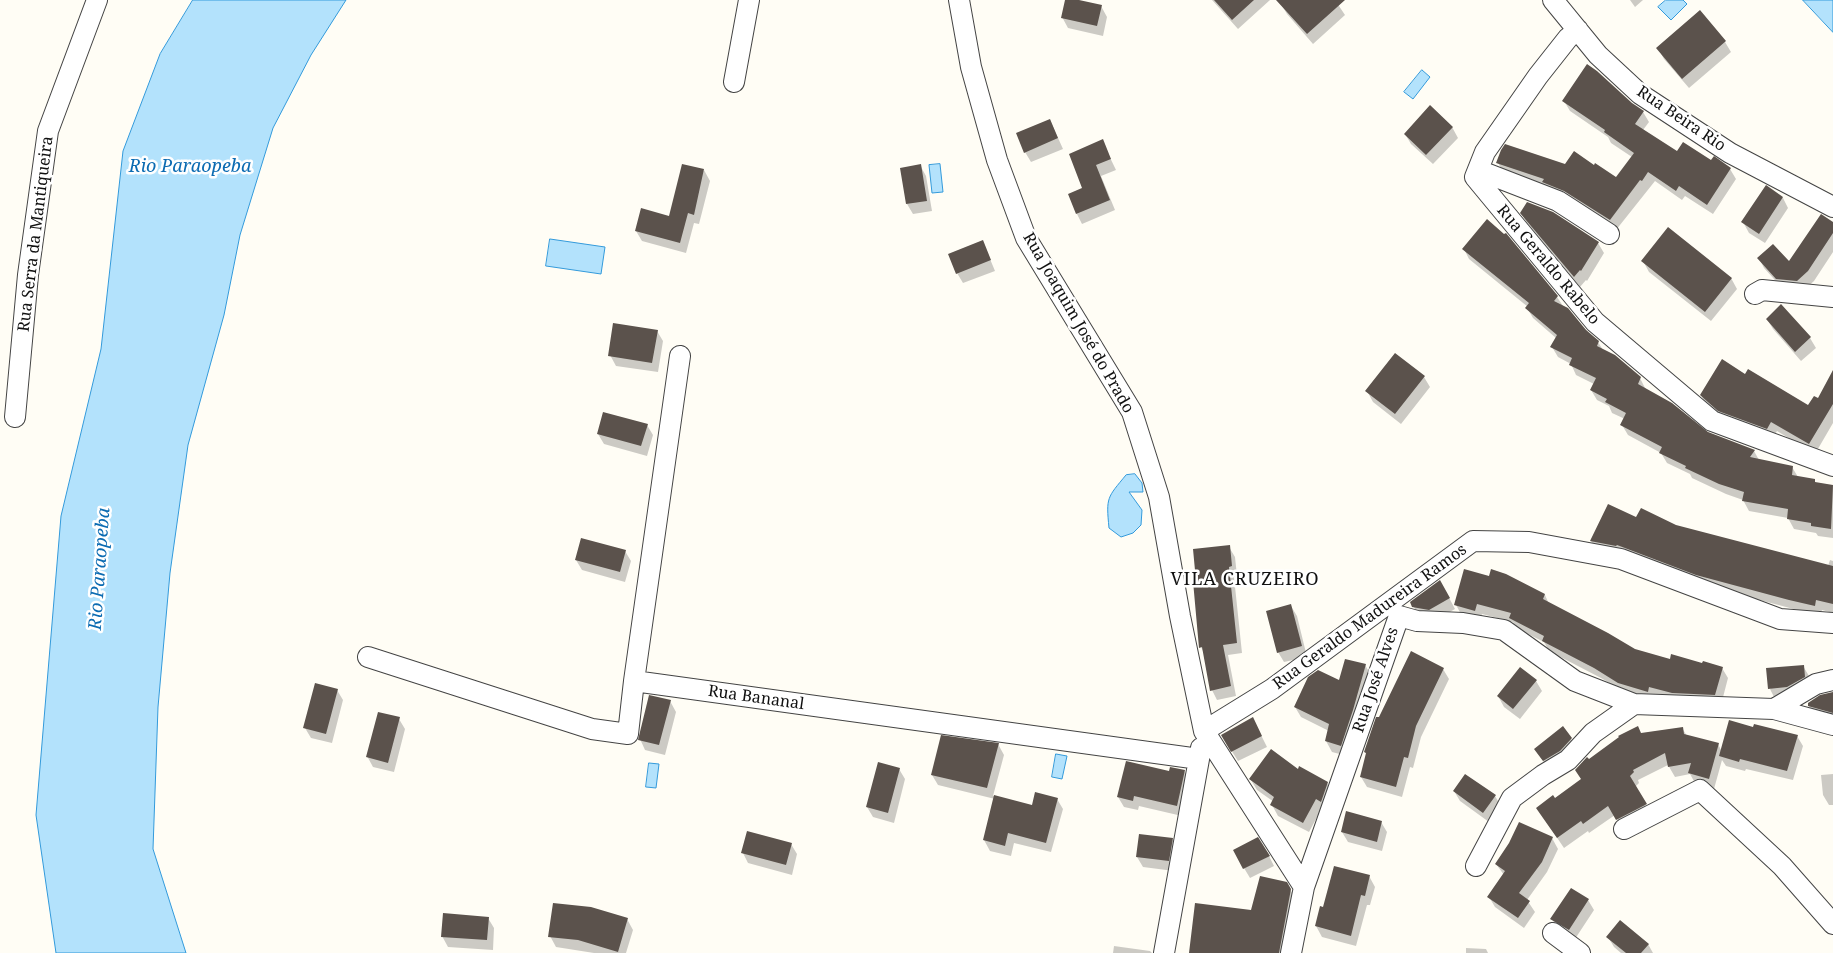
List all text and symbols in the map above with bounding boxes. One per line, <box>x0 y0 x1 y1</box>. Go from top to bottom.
street label: Rua Beira Rio <box>1633 82 1729 156</box>
street label: Rua Serra da Mantiqueira <box>14 135 58 333</box>
water label: Rio Paraopeba <box>129 156 251 178</box>
street label: Rua Geraldo Rabelo <box>1492 201 1604 329</box>
street label: Rua Joaquim José do Prado <box>1018 229 1138 417</box>
water label: Rio Paraopeba <box>85 507 115 631</box>
street label: Rua Geraldo Madureira Ramos <box>1269 540 1471 694</box>
district label: VILA CRUZEIRO <box>1169 569 1321 591</box>
street label: Rua José Alves <box>1349 625 1403 735</box>
street label: Rua Bananal <box>707 682 805 714</box>

